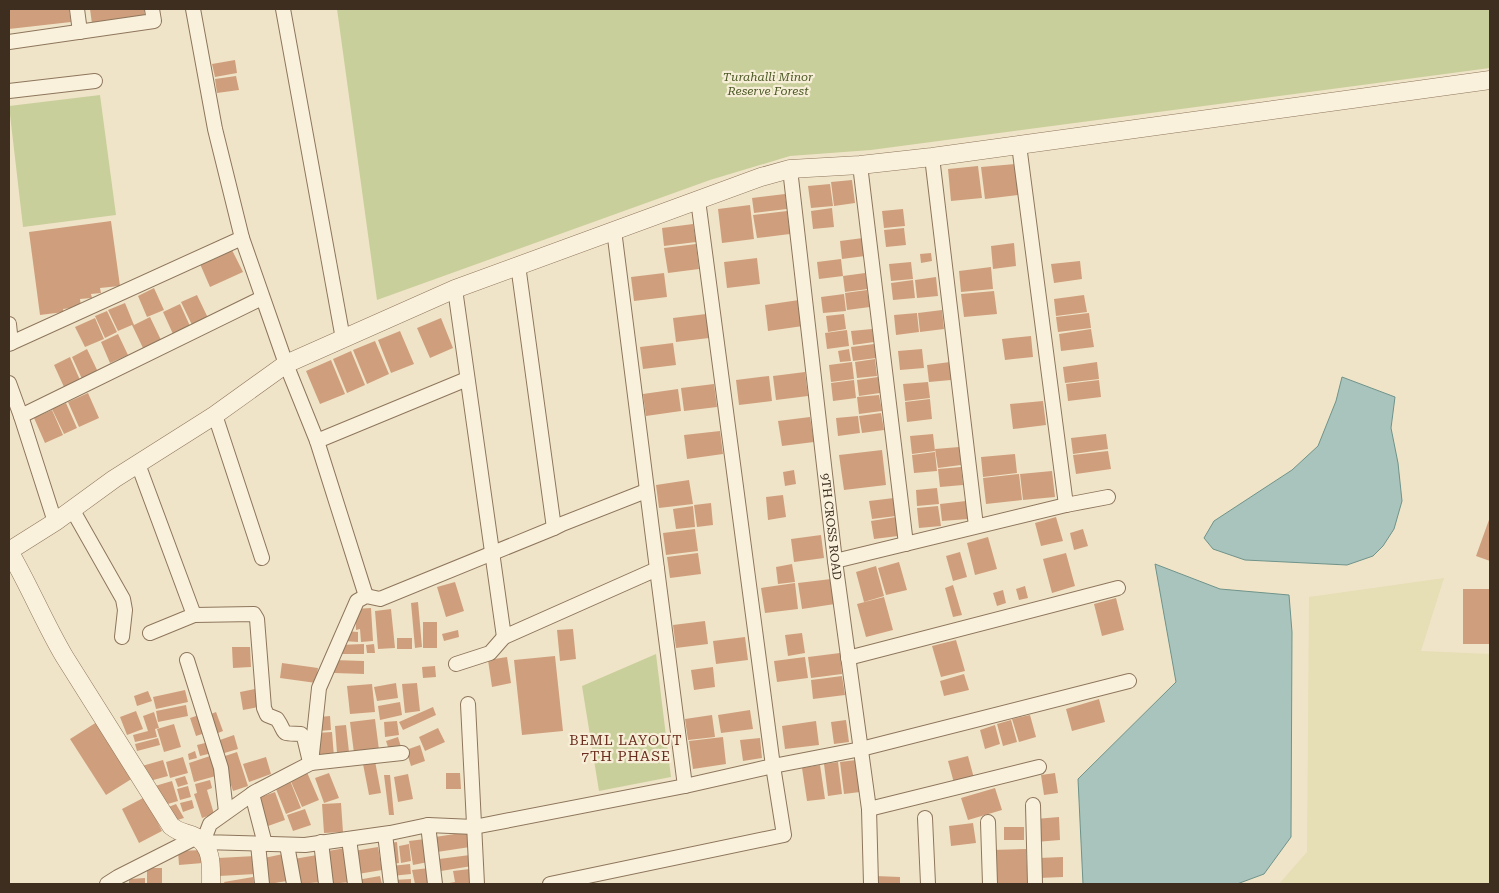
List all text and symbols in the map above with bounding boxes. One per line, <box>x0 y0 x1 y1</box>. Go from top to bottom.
park label: Turahalli Minor Reserve Forest <box>723 70 813 98</box>
street label: 9TH CROSS ROAD <box>818 473 845 581</box>
district label: BEML LAYOUT 7TH PHASE <box>569 732 683 764</box>

